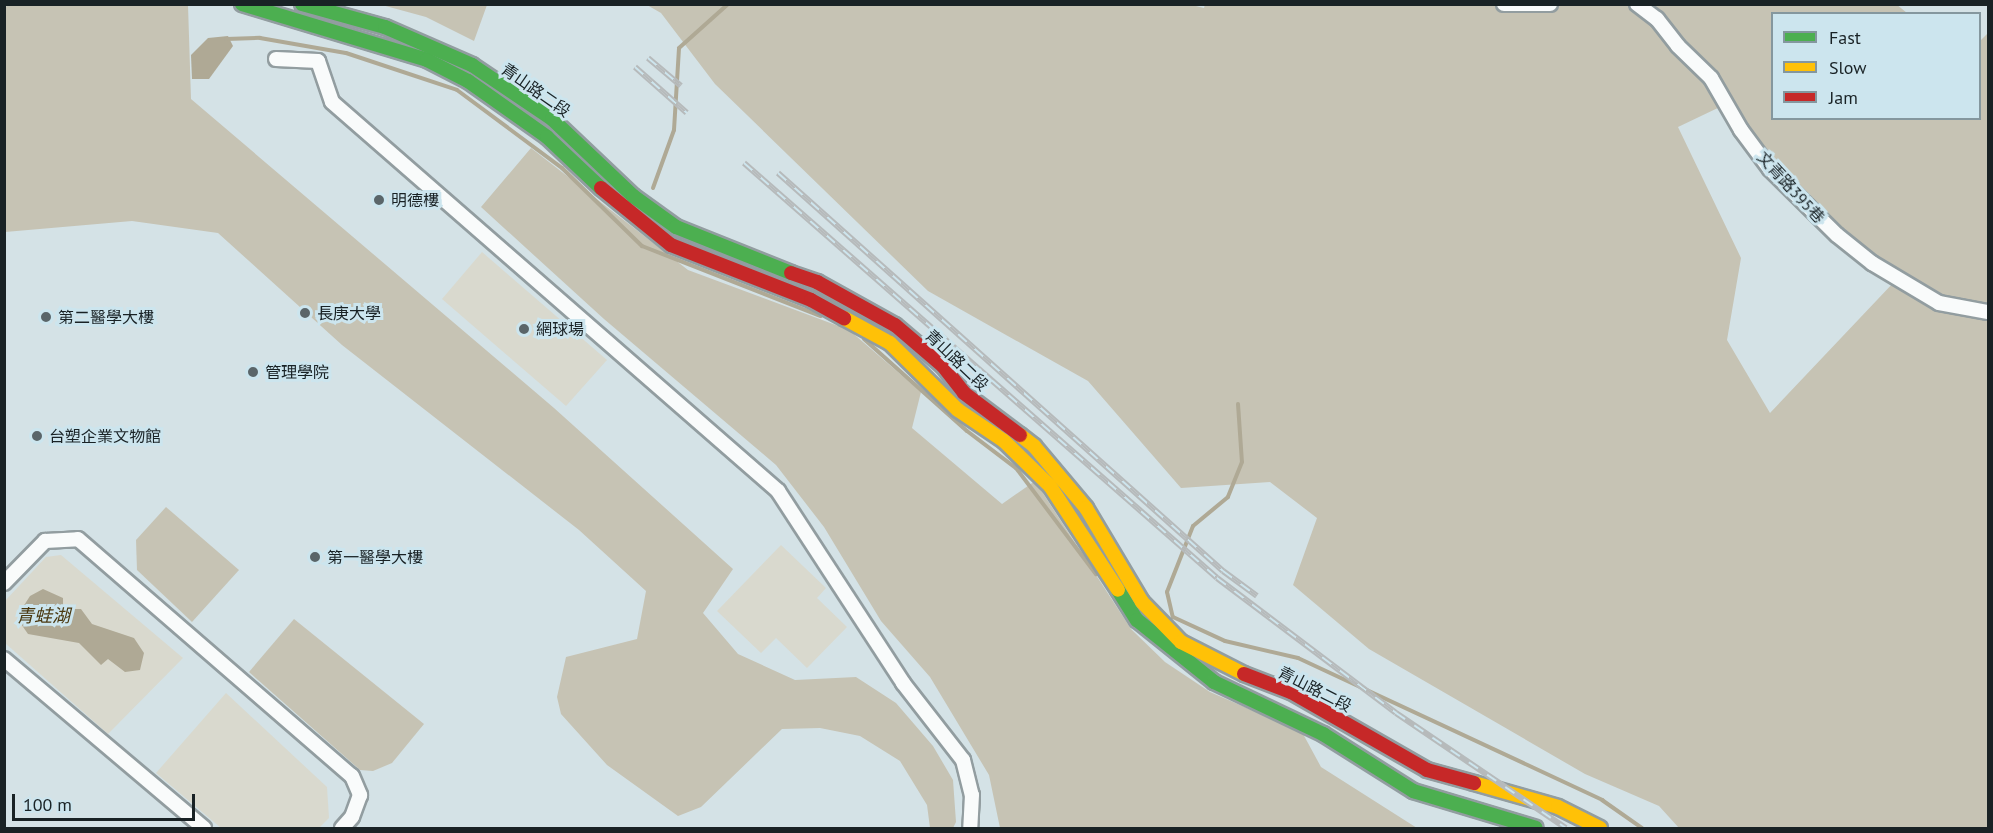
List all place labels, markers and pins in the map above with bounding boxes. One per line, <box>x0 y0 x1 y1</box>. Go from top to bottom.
place label: 明德樓 <box>391 190 439 210</box>
marker: 明德樓 <box>372 193 386 207</box>
place label: 長庚大學 <box>317 303 381 323</box>
marker: 長庚大學 <box>298 306 312 320</box>
place label: 第二醫學大樓 <box>58 307 154 327</box>
marker: 第二醫學大樓 <box>39 310 53 324</box>
place label: 網球場 <box>536 319 584 339</box>
marker: 網球場 <box>517 322 531 336</box>
place label: 管理學院 <box>265 362 329 382</box>
marker: 管理學院 <box>246 365 260 379</box>
place label: 台塑企業文物館 <box>49 426 161 446</box>
marker: 台塑企業文物館 <box>30 429 44 443</box>
place label: 第一醫學大樓 <box>327 547 423 567</box>
marker: 第一醫學大樓 <box>308 550 322 564</box>

